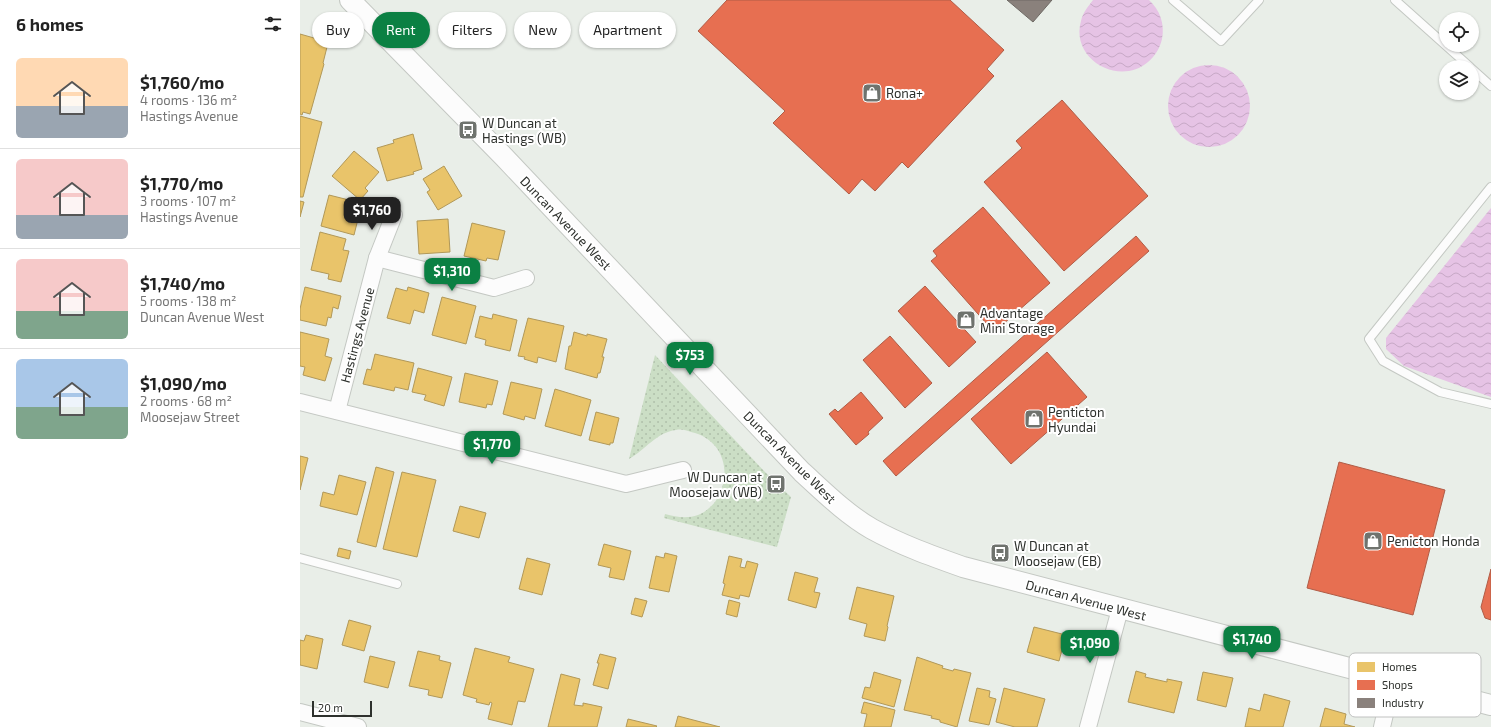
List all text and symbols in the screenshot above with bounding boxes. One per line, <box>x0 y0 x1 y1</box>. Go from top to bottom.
chip: Buy <box>312 12 364 48</box>
chip: Rent <box>372 12 430 48</box>
chip: Filters <box>438 12 506 48</box>
chip: New <box>514 12 571 48</box>
chip: Apartment <box>579 12 676 48</box>
map controls <box>1439 12 1479 100</box>
button: locate <box>1439 12 1479 52</box>
icon: filters <box>262 13 284 35</box>
text: 6 homes <box>16 14 84 34</box>
button: layers <box>1439 60 1479 100</box>
text: $1,760/mo <box>140 72 224 92</box>
icon: home <box>48 74 96 122</box>
shop icon: Rona+ <box>861 82 883 104</box>
place label: Rona+ <box>886 85 923 101</box>
text: 4 rooms · 136 m² <box>140 92 237 108</box>
text: Hastings Avenue <box>140 108 238 124</box>
place label: W Duncan at Hastings (WB) <box>482 115 566 146</box>
bus stop icon: W Duncan at Hastings (WB) <box>457 119 479 141</box>
text: $1,770/mo <box>140 173 223 193</box>
street label: Duncan Avenue West <box>517 173 615 273</box>
icon: home <box>48 175 96 223</box>
text: 3 rooms · 107 m² <box>140 193 236 209</box>
pin: $1,760 <box>339 197 405 231</box>
text: $1,760 <box>353 202 391 218</box>
text: Hastings Avenue <box>140 209 238 225</box>
pin: $1,310 <box>419 258 485 292</box>
text: $1,310 <box>433 263 471 279</box>
text: $1,740/mo <box>140 273 225 293</box>
icon: home <box>48 275 96 323</box>
street label: Hastings Avenue <box>337 286 377 384</box>
text: 5 rooms · 138 m² <box>140 293 237 309</box>
place label: Advantage Mini Storage <box>980 305 1054 336</box>
text: Duncan Avenue West <box>140 309 264 325</box>
shop icon: Advantage Mini Storage <box>955 309 977 331</box>
pin: $753 <box>666 342 714 376</box>
text: $753 <box>676 347 704 363</box>
text: $1,090/mo <box>140 373 227 393</box>
icon: home <box>48 375 96 423</box>
text: 2 rooms · 68 m² <box>140 393 232 409</box>
place label: Penticton Hyundai <box>1048 404 1105 435</box>
street label: Duncan Avenue West <box>740 407 840 507</box>
shop icon: Penticton Hyundai <box>1023 408 1045 430</box>
text: Moosejaw Street <box>140 409 240 425</box>
pin: $1,770 <box>459 431 525 465</box>
text: $1,770 <box>473 436 511 452</box>
place label: W Duncan at Moosejaw (WB) <box>669 469 762 500</box>
bus stop icon: W Duncan at Moosejaw (WB) <box>765 473 787 495</box>
shop icon: Penicton Honda <box>1362 530 1384 552</box>
place label: Penicton Honda <box>1387 533 1480 549</box>
place label: W Duncan at Moosejaw (EB) <box>1014 538 1101 569</box>
bus stop icon: W Duncan at Moosejaw (EB) <box>989 542 1011 564</box>
street label: Duncan Avenue West <box>1024 576 1148 624</box>
pin: $1,740 <box>1219 626 1285 660</box>
pin: $1,090 <box>1057 630 1123 664</box>
text: $1,740 <box>1232 631 1272 647</box>
text: $1,090 <box>1070 635 1110 651</box>
legend <box>1349 653 1481 717</box>
text: Homes <box>1382 660 1417 673</box>
text: Shops <box>1382 678 1413 691</box>
text: Industry <box>1382 696 1424 709</box>
scale bar <box>312 699 372 718</box>
text: 20 m <box>318 701 343 714</box>

